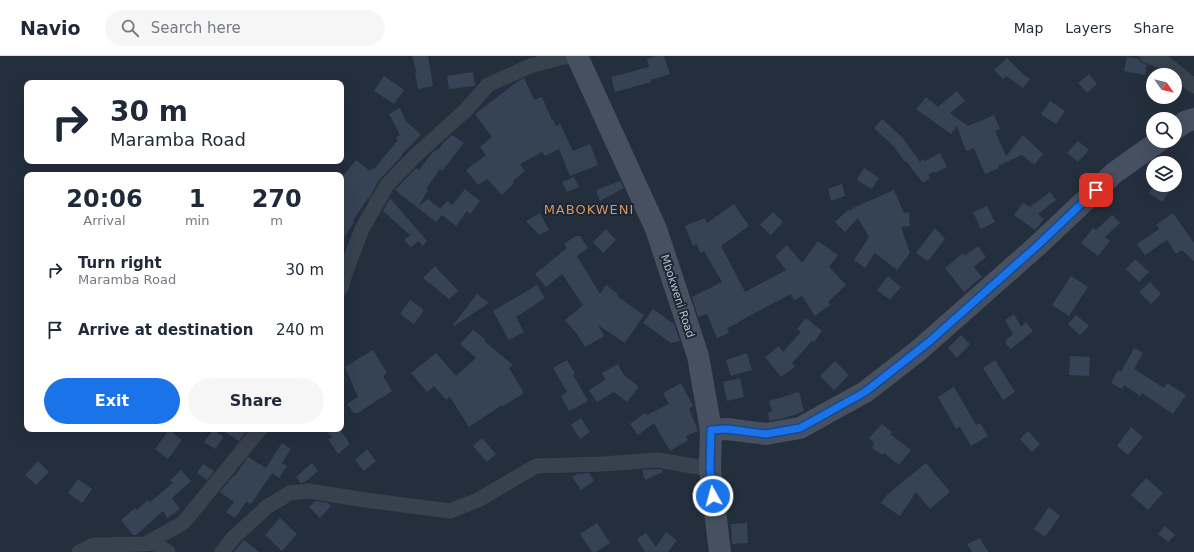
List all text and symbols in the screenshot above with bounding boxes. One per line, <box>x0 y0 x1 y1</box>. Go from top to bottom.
search box <box>105 10 385 46</box>
text: Navio <box>20 17 81 39</box>
icon: search <box>119 17 141 39</box>
text: Search here <box>151 19 241 37</box>
text: Map <box>1014 20 1043 36</box>
text: Layers <box>1065 20 1112 36</box>
text: Share <box>1134 20 1174 36</box>
north arrow <box>1146 68 1182 104</box>
map controls <box>1146 68 1182 192</box>
text: 30 m <box>110 95 188 128</box>
icon: right <box>44 96 96 148</box>
button: search <box>1146 112 1182 148</box>
text: Maramba Road <box>110 129 246 150</box>
button: layers <box>1146 156 1182 192</box>
pin <box>1079 173 1113 207</box>
icon: arrive <box>1085 179 1107 201</box>
text: 20:06 <box>66 185 143 213</box>
text: 1 <box>189 185 205 213</box>
text: 270 <box>252 185 302 213</box>
district label: MABOKWENI <box>544 202 634 217</box>
text: Arrival <box>83 213 126 228</box>
text: min <box>185 213 209 228</box>
text: m <box>270 213 283 228</box>
street label: Mbokweni Road <box>658 253 697 339</box>
text: Turn right <box>78 254 162 272</box>
icon: right <box>44 259 66 281</box>
text: 30 m <box>286 261 324 279</box>
text: Maramba Road <box>78 272 176 287</box>
icon: arrive <box>44 319 66 341</box>
text: Arrive at destination <box>78 321 253 339</box>
text: 240 m <box>276 321 324 339</box>
button: Exit <box>44 378 180 424</box>
button: Share <box>188 378 324 424</box>
position arrow <box>692 475 734 517</box>

